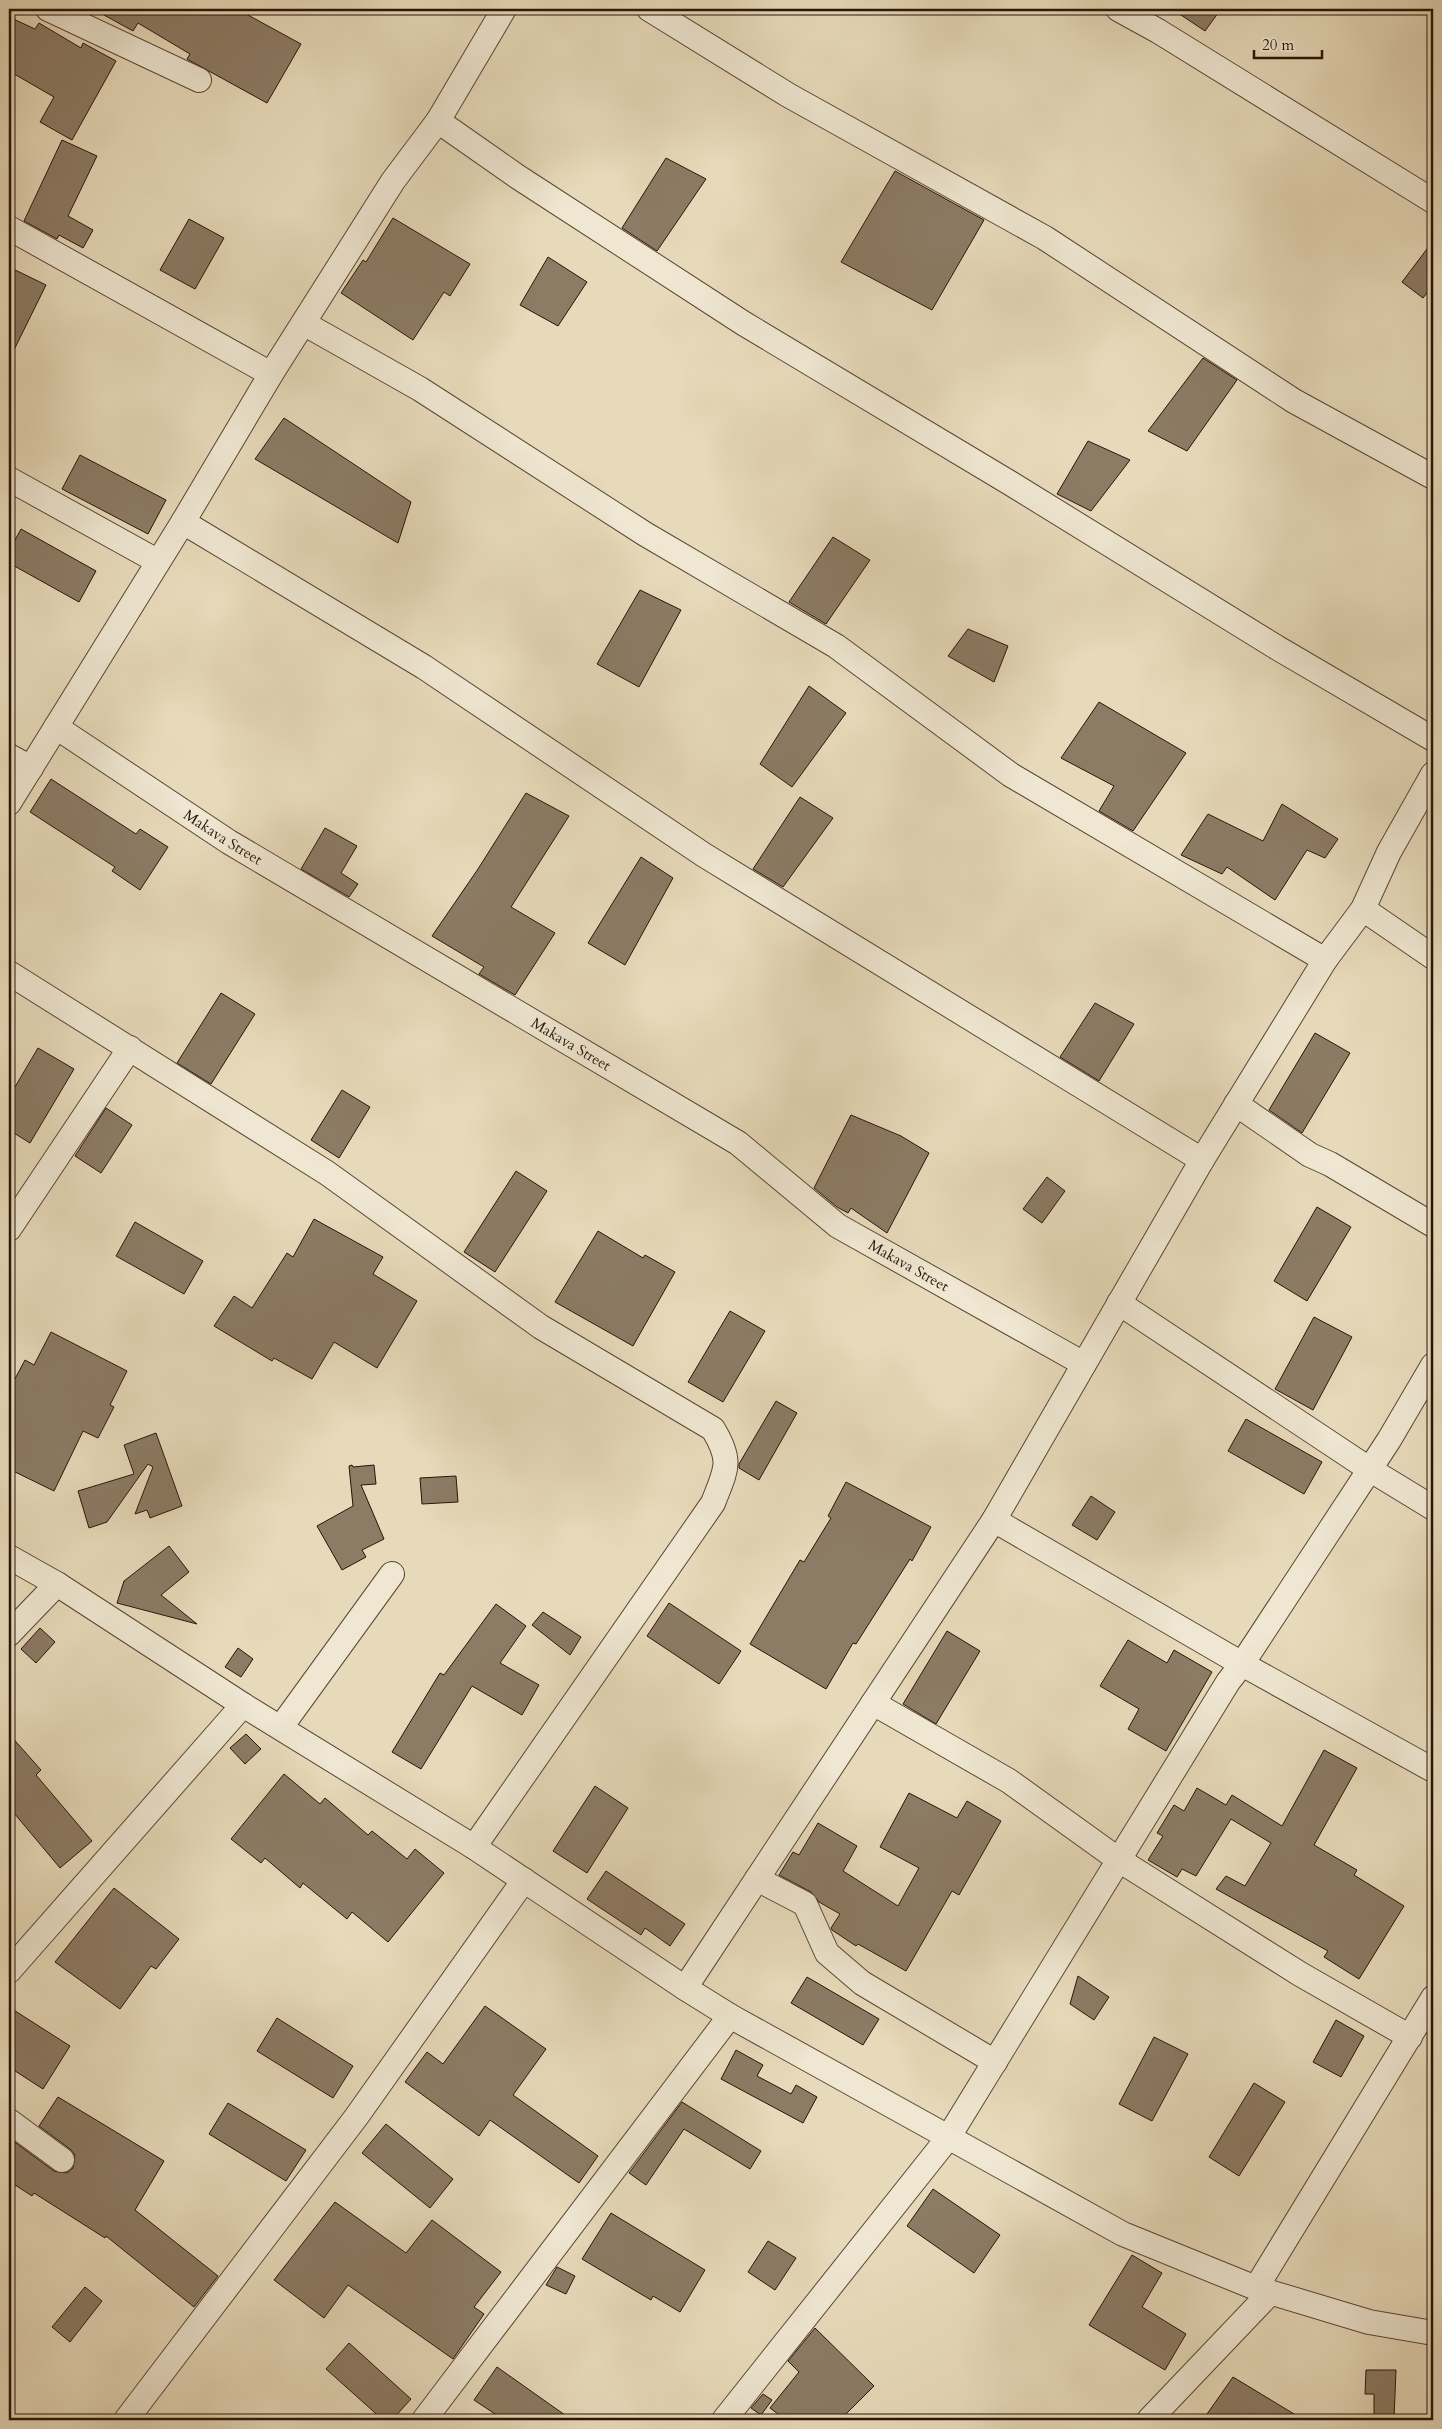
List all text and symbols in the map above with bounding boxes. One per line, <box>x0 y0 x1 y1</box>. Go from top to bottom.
scale bar <box>1254 28 1322 60</box>
text: 20 m <box>1262 35 1294 55</box>
street label: Makava Street <box>180 805 266 870</box>
street label: Makava Street <box>527 1013 615 1076</box>
street label: Makava Street <box>865 1235 953 1296</box>

